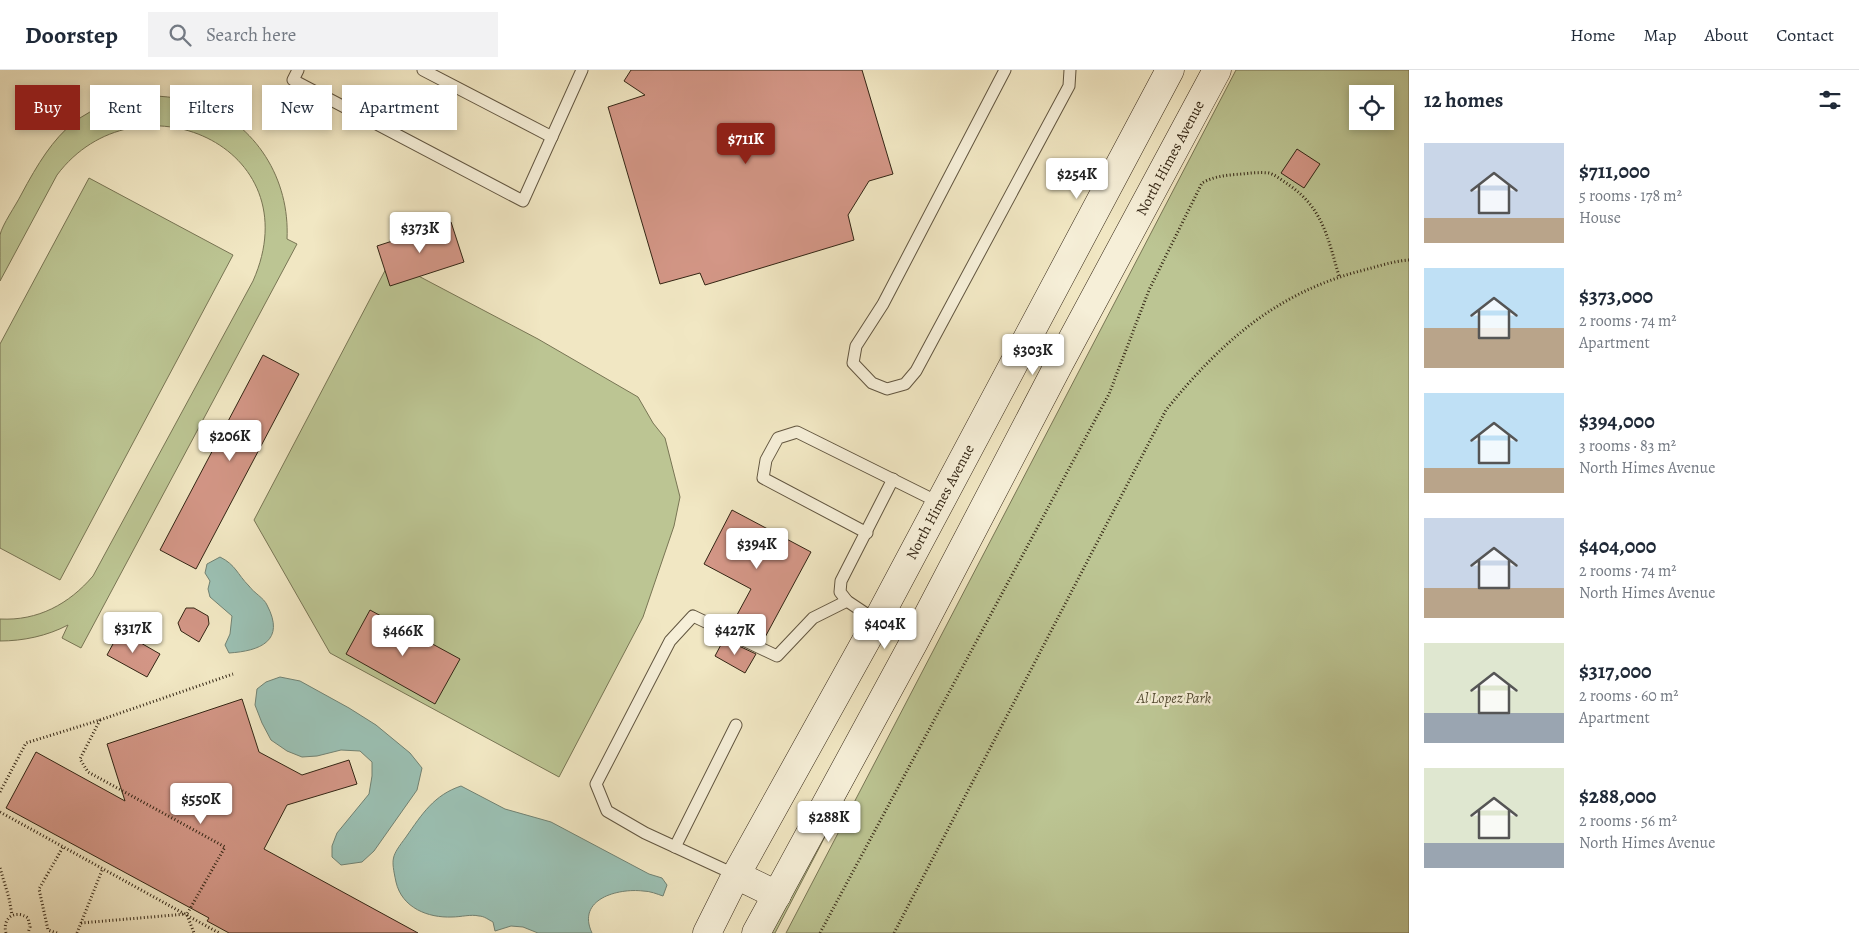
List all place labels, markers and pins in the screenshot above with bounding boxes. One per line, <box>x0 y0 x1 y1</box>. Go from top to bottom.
pin: $711K <box>711 122 781 165</box>
pin: $254K <box>1042 158 1112 200</box>
pin: $373K <box>385 212 455 254</box>
pin: $303K <box>998 334 1068 376</box>
pin: $206K <box>195 420 265 462</box>
pin: $394K <box>722 528 792 570</box>
pin: $404K <box>850 608 920 650</box>
pin: $317K <box>98 612 168 654</box>
pin: $466K <box>368 614 438 657</box>
pin: $427K <box>700 614 770 656</box>
pin: $550K <box>166 782 236 825</box>
pin: $288K <box>794 800 864 843</box>

